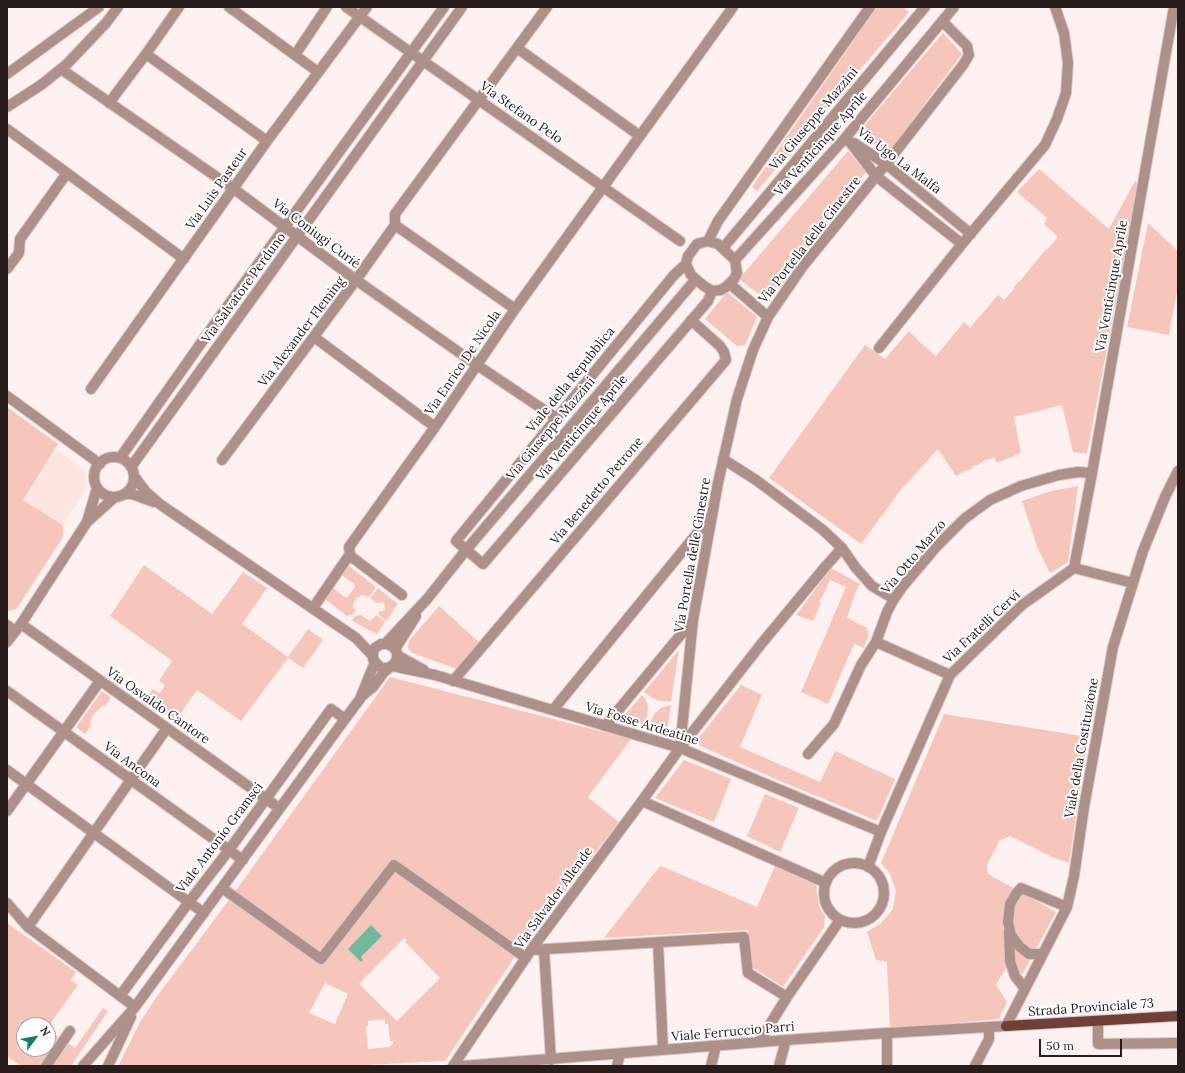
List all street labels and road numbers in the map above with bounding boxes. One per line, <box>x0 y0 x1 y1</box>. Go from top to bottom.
street label: Via Giuseppe Mazzini <box>766 64 862 174</box>
street label: Via Stefano Pelo <box>477 79 565 147</box>
street label: Via Venticinque Aprile <box>771 89 871 199</box>
street label: Via Ugo La Malfa <box>854 124 944 198</box>
street label: Via Luis Pasteur <box>183 145 251 233</box>
street label: Via Portella delle Ginestre <box>756 173 864 307</box>
street label: Via Coniugi Curié <box>269 196 363 272</box>
street label: Via Venticinque Aprile <box>1093 219 1131 353</box>
street label: Via Salvatore Perduno <box>199 230 289 346</box>
street label: Via Alexander Fleming <box>255 274 349 390</box>
street label: Via Enrico De Nicola <box>422 307 504 419</box>
street label: Viale della Repubblica <box>524 324 618 436</box>
street label: Via Venticinque Aprile <box>533 372 631 484</box>
street label: Via Giuseppe Mazzini <box>503 374 599 484</box>
street label: Via Benedetto Petrone <box>547 434 647 548</box>
street label: Via Portella delle Ginestre <box>672 476 714 634</box>
street label: Via Otto Marzo <box>878 517 950 597</box>
street label: Via Fratelli Cervi <box>940 587 1024 667</box>
street label: Via Osvaldo Cantore <box>103 664 213 748</box>
street label: Viale della Costituzione <box>1062 677 1102 819</box>
street label: Via Fosse Ardeatine <box>583 699 701 749</box>
street label: Via Ancona <box>100 739 164 791</box>
street label: Viale Antonio Gramsci <box>173 780 267 896</box>
street label: Via Salvador Allende <box>512 844 596 952</box>
street label: Strada Provinciale 73 <box>1028 996 1154 1020</box>
street label: Viale Ferruccio Parri <box>671 1019 795 1045</box>

